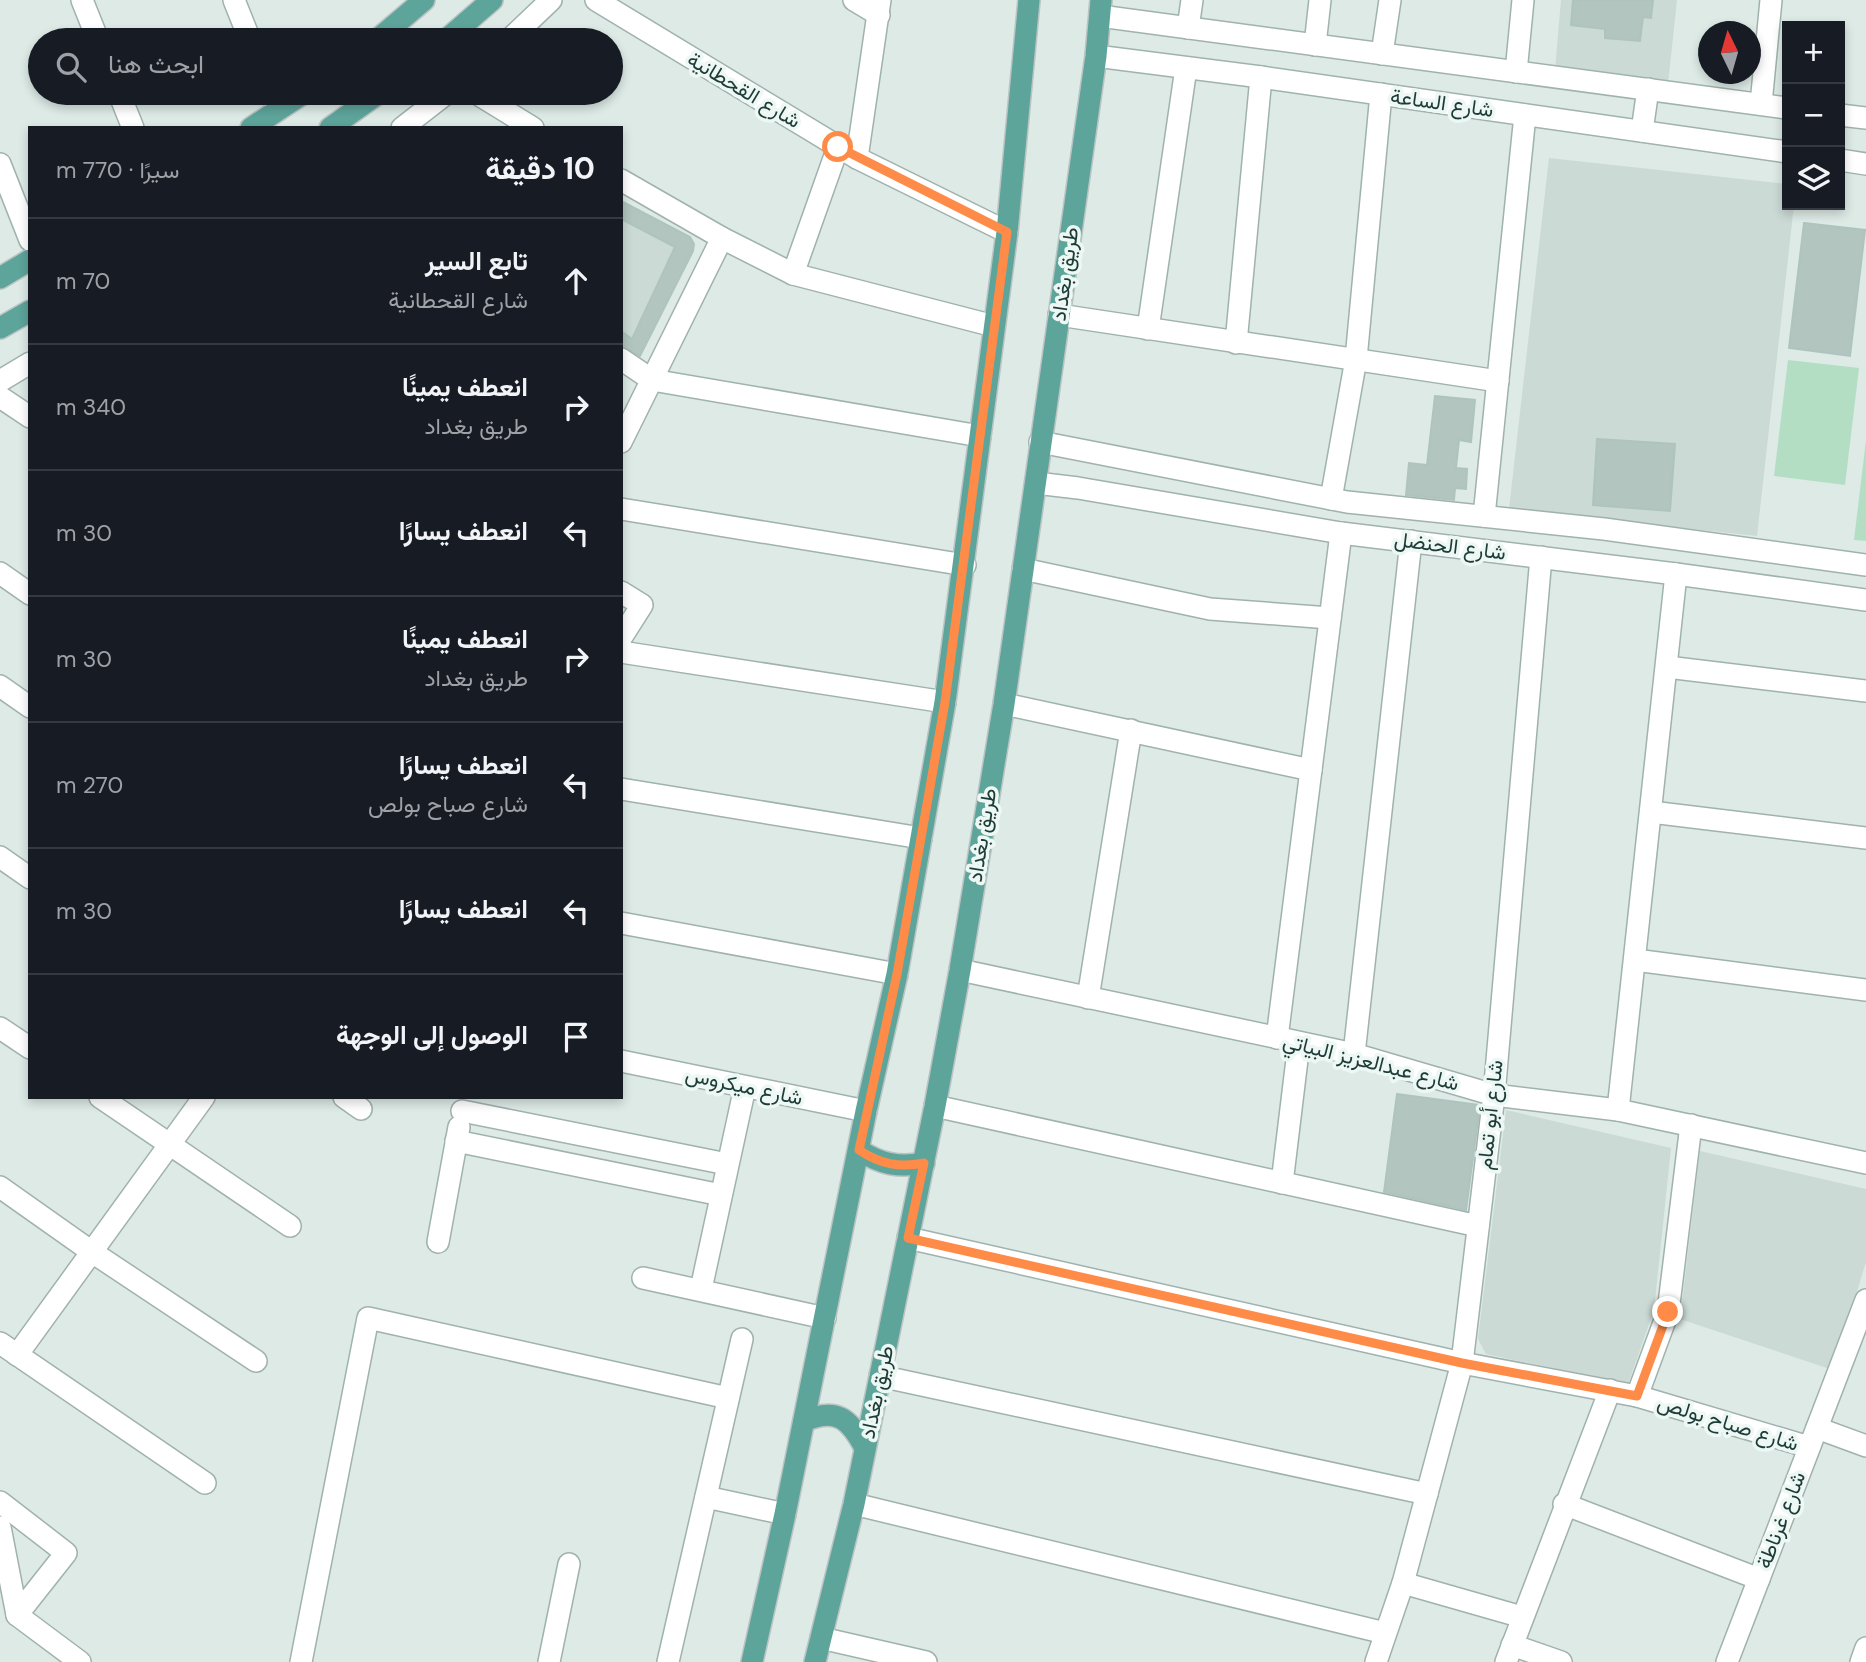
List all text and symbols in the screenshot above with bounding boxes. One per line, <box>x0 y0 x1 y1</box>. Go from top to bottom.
north arrow <box>1698 21 1761 84</box>
map controls <box>1782 21 1845 210</box>
button: + <box>1782 21 1845 84</box>
search box <box>28 28 623 105</box>
street label: شارع القحطانية <box>682 45 806 135</box>
text: ابحث هنا <box>108 47 204 81</box>
icon: search <box>52 48 90 86</box>
street label: شارع الساعة <box>1389 82 1495 124</box>
button: − <box>1782 84 1845 147</box>
route start <box>822 131 853 162</box>
button: layers <box>1782 147 1845 210</box>
text: 10 دقيقة <box>485 149 595 188</box>
text: سيرًا · 770 m <box>56 155 179 185</box>
street label: طريق بغداد <box>1045 225 1085 323</box>
text: تابع السير <box>425 244 528 278</box>
icon: ahead <box>557 262 595 300</box>
text: 70 m <box>56 266 110 296</box>
text: شارع القحطانية <box>388 285 528 315</box>
text: انعطف يمينًا <box>402 370 528 404</box>
icon: right <box>557 388 595 426</box>
text: 340 m <box>56 392 126 422</box>
text: طريق بغداد <box>425 411 528 441</box>
text: انعطف يسارًا <box>399 514 528 548</box>
icon: left <box>557 514 595 552</box>
text: 30 m <box>56 518 112 548</box>
street label: شارع الحنضل <box>1393 525 1507 567</box>
text: انعطف يمينًا <box>402 622 528 656</box>
icon: right <box>557 640 595 678</box>
text: 30 m <box>56 644 112 674</box>
text: طريق بغداد <box>425 663 528 693</box>
text: انعطف يسارًا <box>399 748 528 782</box>
icon: left <box>557 766 595 804</box>
text: 270 m <box>56 770 123 800</box>
street label: طريق بغداد <box>961 786 1003 884</box>
text: شارع صباح بولص <box>368 789 528 819</box>
text: انعطف يسارًا <box>399 892 528 926</box>
icon: left <box>557 892 595 930</box>
text: 30 m <box>56 896 112 926</box>
text: الوصول إلى الوجهة <box>336 1018 528 1052</box>
icon: arrive <box>557 1018 595 1056</box>
street label: شارع عبدالعزيز البياتي <box>1279 1027 1462 1100</box>
street label: شارع أبو تمام <box>1470 1059 1510 1171</box>
street label: شارع ميكروس <box>683 1060 805 1112</box>
route end <box>1652 1296 1683 1327</box>
street label: طريق بغداد <box>853 1343 901 1441</box>
street label: شارع صباح بولص <box>1654 1388 1802 1458</box>
street label: شارع غرناطة <box>1750 1468 1812 1572</box>

